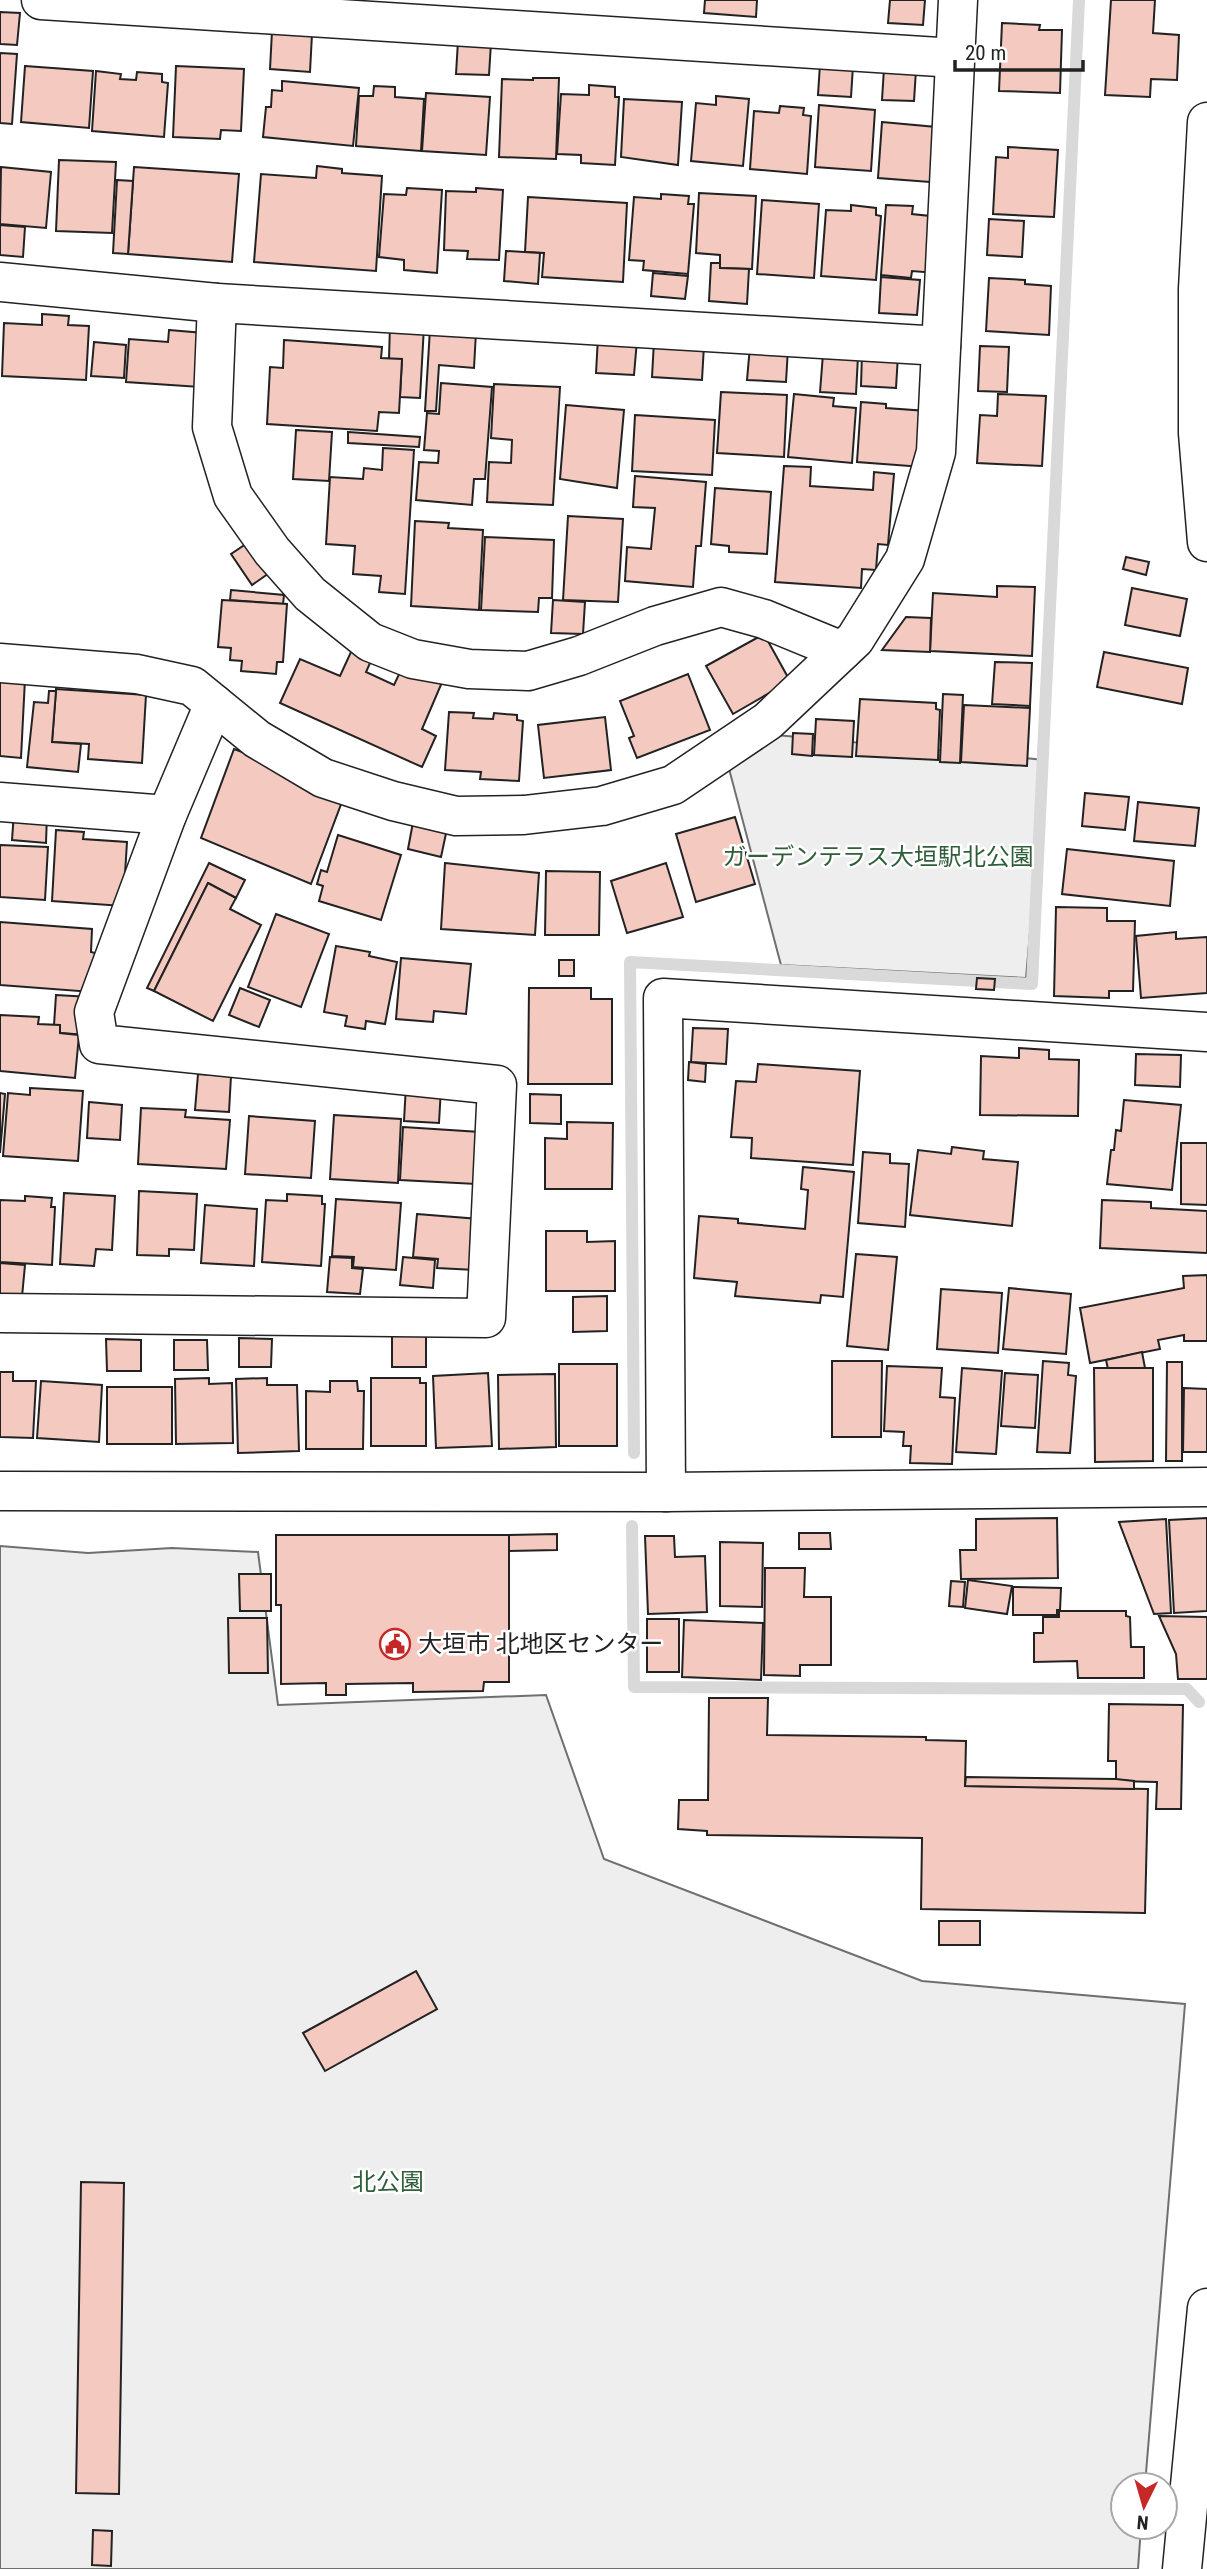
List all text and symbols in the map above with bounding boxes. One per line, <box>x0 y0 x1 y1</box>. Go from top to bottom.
scale bar <box>955 28 1083 72</box>
text: 20 m <box>965 41 1006 65</box>
park label: ガーデンテラス大垣駅北公園 <box>722 843 1034 871</box>
public building icon: 大垣市 北地区センター <box>378 1627 412 1661</box>
place label: 大垣市 北地区センター <box>418 1630 664 1658</box>
park label: 北公園 <box>352 2168 424 2196</box>
north arrow <box>1109 2471 1179 2541</box>
text: N <box>1136 2510 1149 2534</box>

